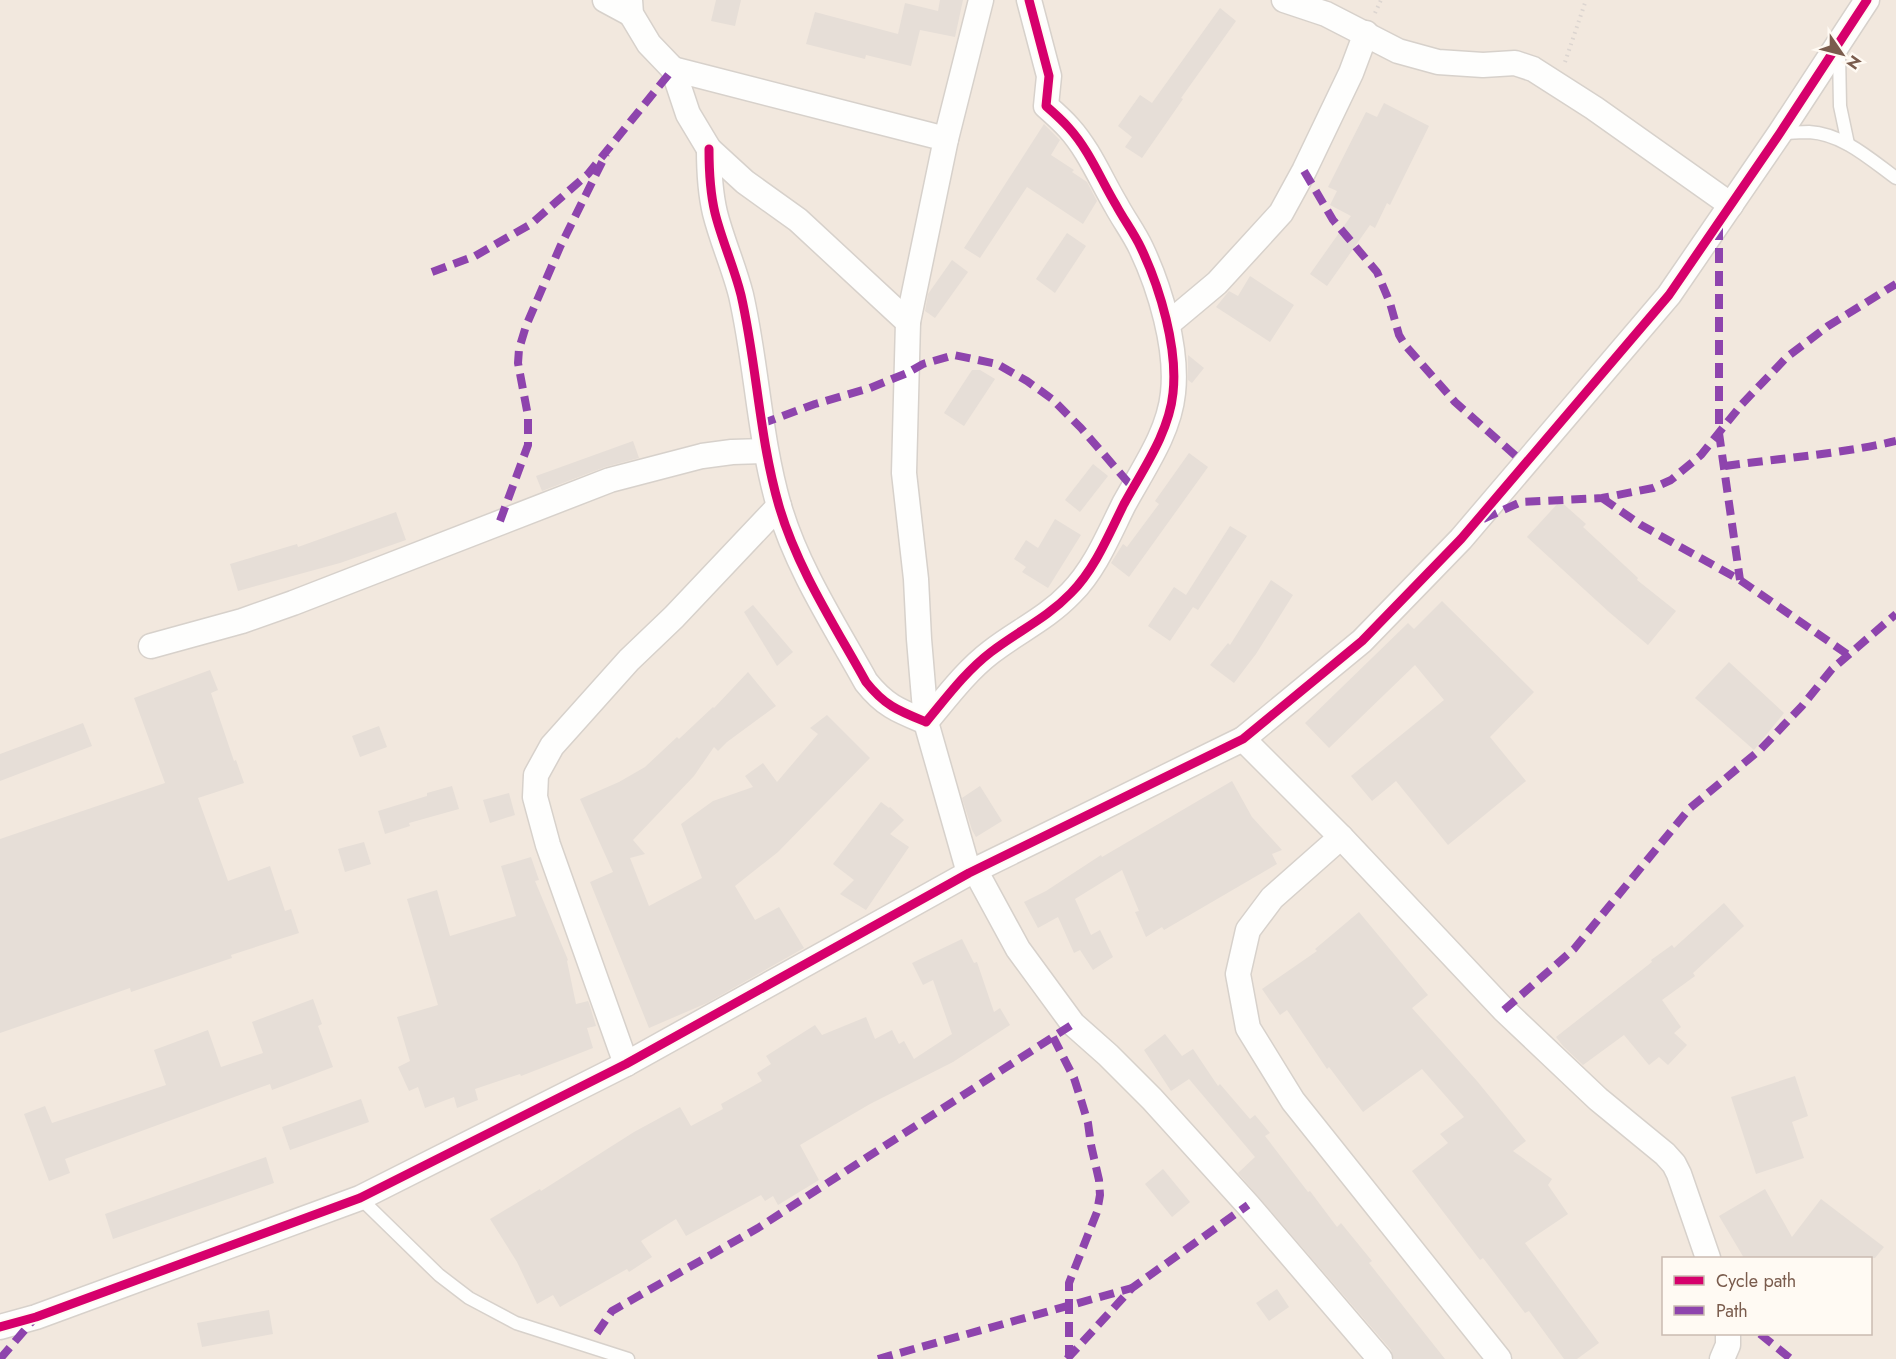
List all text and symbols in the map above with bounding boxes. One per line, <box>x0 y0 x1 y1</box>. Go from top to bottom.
north arrow <box>1812 24 1872 84</box>
text: N <box>1841 51 1867 74</box>
legend <box>1662 1257 1872 1335</box>
text: Cycle path <box>1716 1268 1796 1294</box>
text: Path <box>1716 1298 1748 1324</box>

